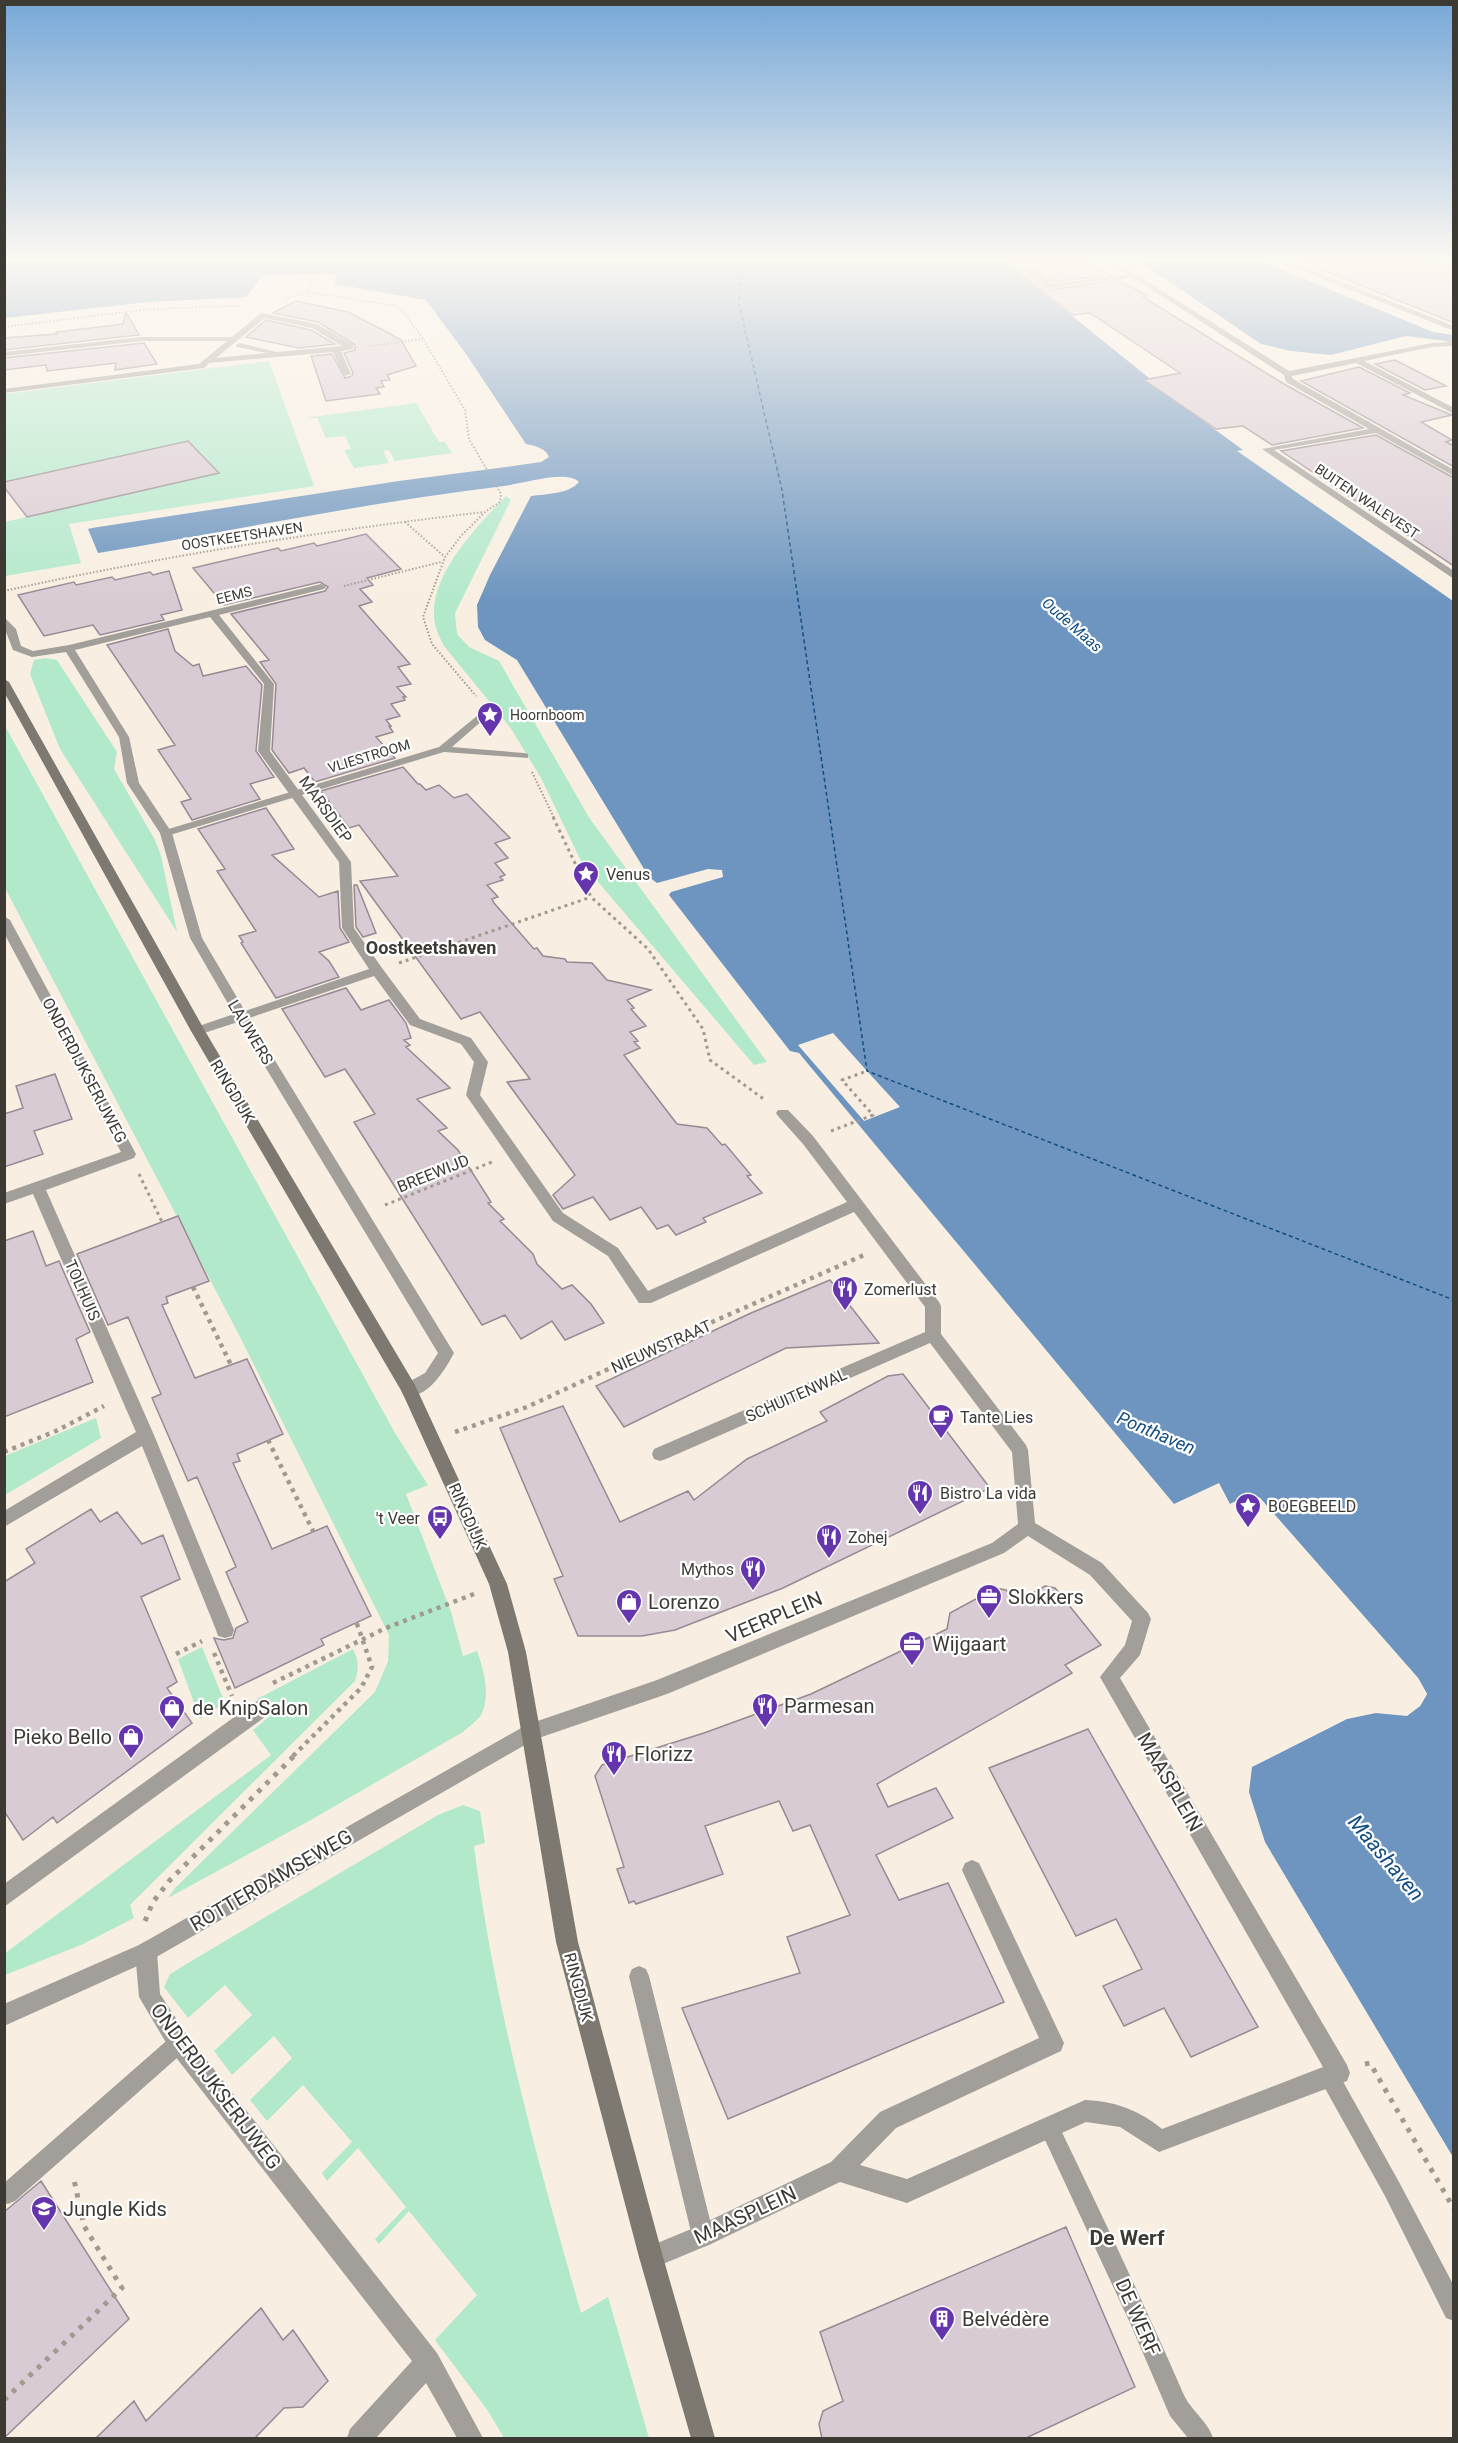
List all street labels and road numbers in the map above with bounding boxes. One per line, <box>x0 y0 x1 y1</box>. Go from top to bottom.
street label: BUITEN WALEVEST <box>1312 460 1422 542</box>
street label: OOSTKEETSHAVEN <box>180 518 304 554</box>
street label: EEMS <box>214 583 254 607</box>
street label: VLIESTROOM <box>326 736 412 776</box>
street label: MARSDIEP <box>295 772 356 846</box>
street label: ONDERDIJKSERIJWEG <box>38 995 131 1146</box>
street label: LAUWERS <box>224 996 277 1068</box>
street label: RINGDIJK <box>206 1056 259 1127</box>
street label: BREEWIJD <box>394 1150 472 1196</box>
street label: TOLHUIS <box>61 1257 104 1324</box>
street label: NIEUWSTRAAT <box>608 1316 715 1377</box>
street label: SCHUITENWAL <box>743 1364 850 1426</box>
street label: RINGDIJK <box>445 1480 491 1553</box>
street label: VEERPLEIN <box>722 1586 826 1648</box>
street label: MAASPLEIN <box>1132 1728 1208 1836</box>
street label: ROTTERDAMSEWEG <box>186 1824 356 1936</box>
street label: RINGDIJK <box>560 1951 597 2024</box>
street label: ONDERDIJKSERIJWEG <box>146 1998 286 2174</box>
street label: MAASPLEIN <box>690 2181 800 2249</box>
street label: DE WERF <box>1110 2275 1166 2359</box>

